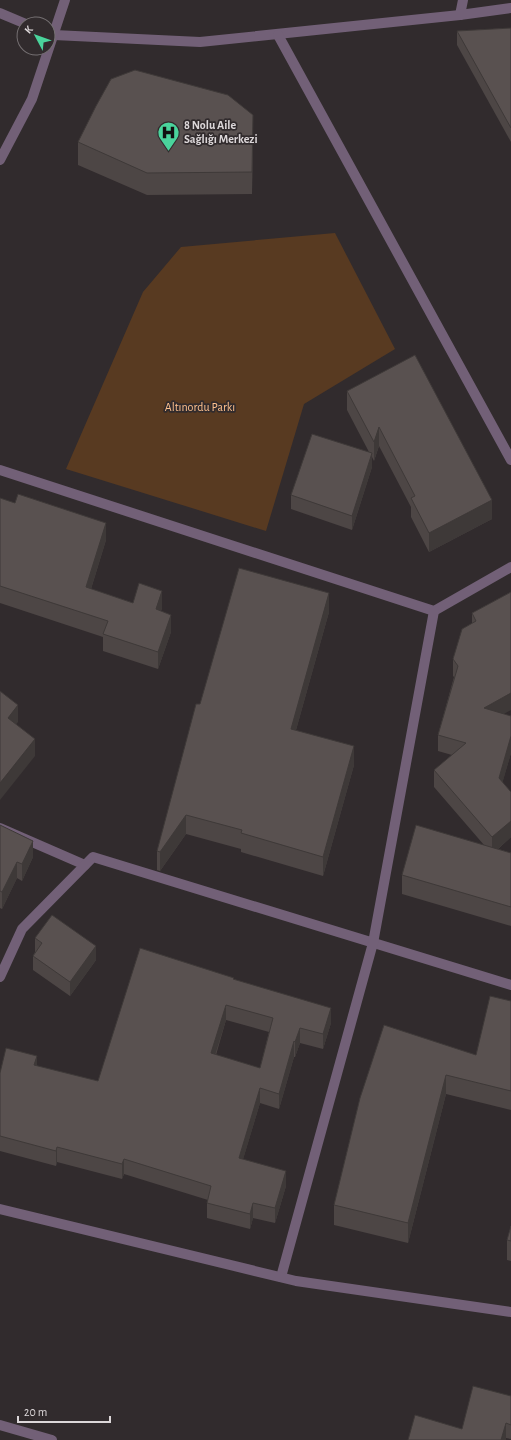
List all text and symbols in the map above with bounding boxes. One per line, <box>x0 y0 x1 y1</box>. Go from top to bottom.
north arrow <box>16 16 56 56</box>
text: K <box>23 23 35 36</box>
hospital icon: 8 Nolu Aile Sağlığı Merkezi <box>155 119 181 152</box>
place label: 8 Nolu Aile Sağlığı Merkezi <box>184 119 258 145</box>
park label: Altınordu Parkı <box>165 401 235 413</box>
scale bar <box>18 1398 110 1424</box>
text: 20 m <box>24 1406 47 1418</box>

